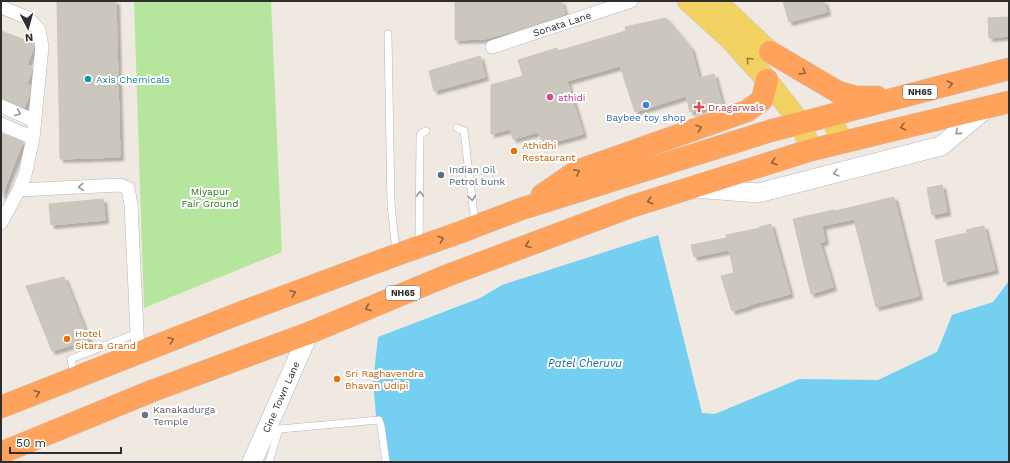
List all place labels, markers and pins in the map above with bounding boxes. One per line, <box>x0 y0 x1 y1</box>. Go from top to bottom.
marker: Axis Chemicals <box>83 74 93 84</box>
place label: Axis Chemicals <box>96 74 170 85</box>
marker: athidi <box>545 92 555 102</box>
place label: athidi <box>558 92 585 103</box>
marker: Baybee toy shop <box>641 100 651 110</box>
marker: Dr.agarwals <box>693 101 705 113</box>
place label: Dr.agarwals <box>708 102 764 113</box>
place label: Baybee toy shop <box>606 112 686 123</box>
place label: Athidhi Restaurant <box>522 140 576 163</box>
marker: Athidhi Restaurant <box>509 146 519 156</box>
place label: Indian Oil Petrol bunk <box>449 164 505 187</box>
marker: Indian Oil Petrol bunk <box>436 170 446 180</box>
place label: Hotel Sitara Grand <box>75 328 136 351</box>
marker: Hotel Sitara Grand <box>62 334 72 344</box>
place label: Sri Raghavendra Bhavan Udipi <box>345 368 424 391</box>
marker: Sri Raghavendra Bhavan Udipi <box>332 374 342 384</box>
place label: Kanakadurga Temple <box>153 404 216 427</box>
marker: Kanakadurga Temple <box>140 410 150 420</box>

